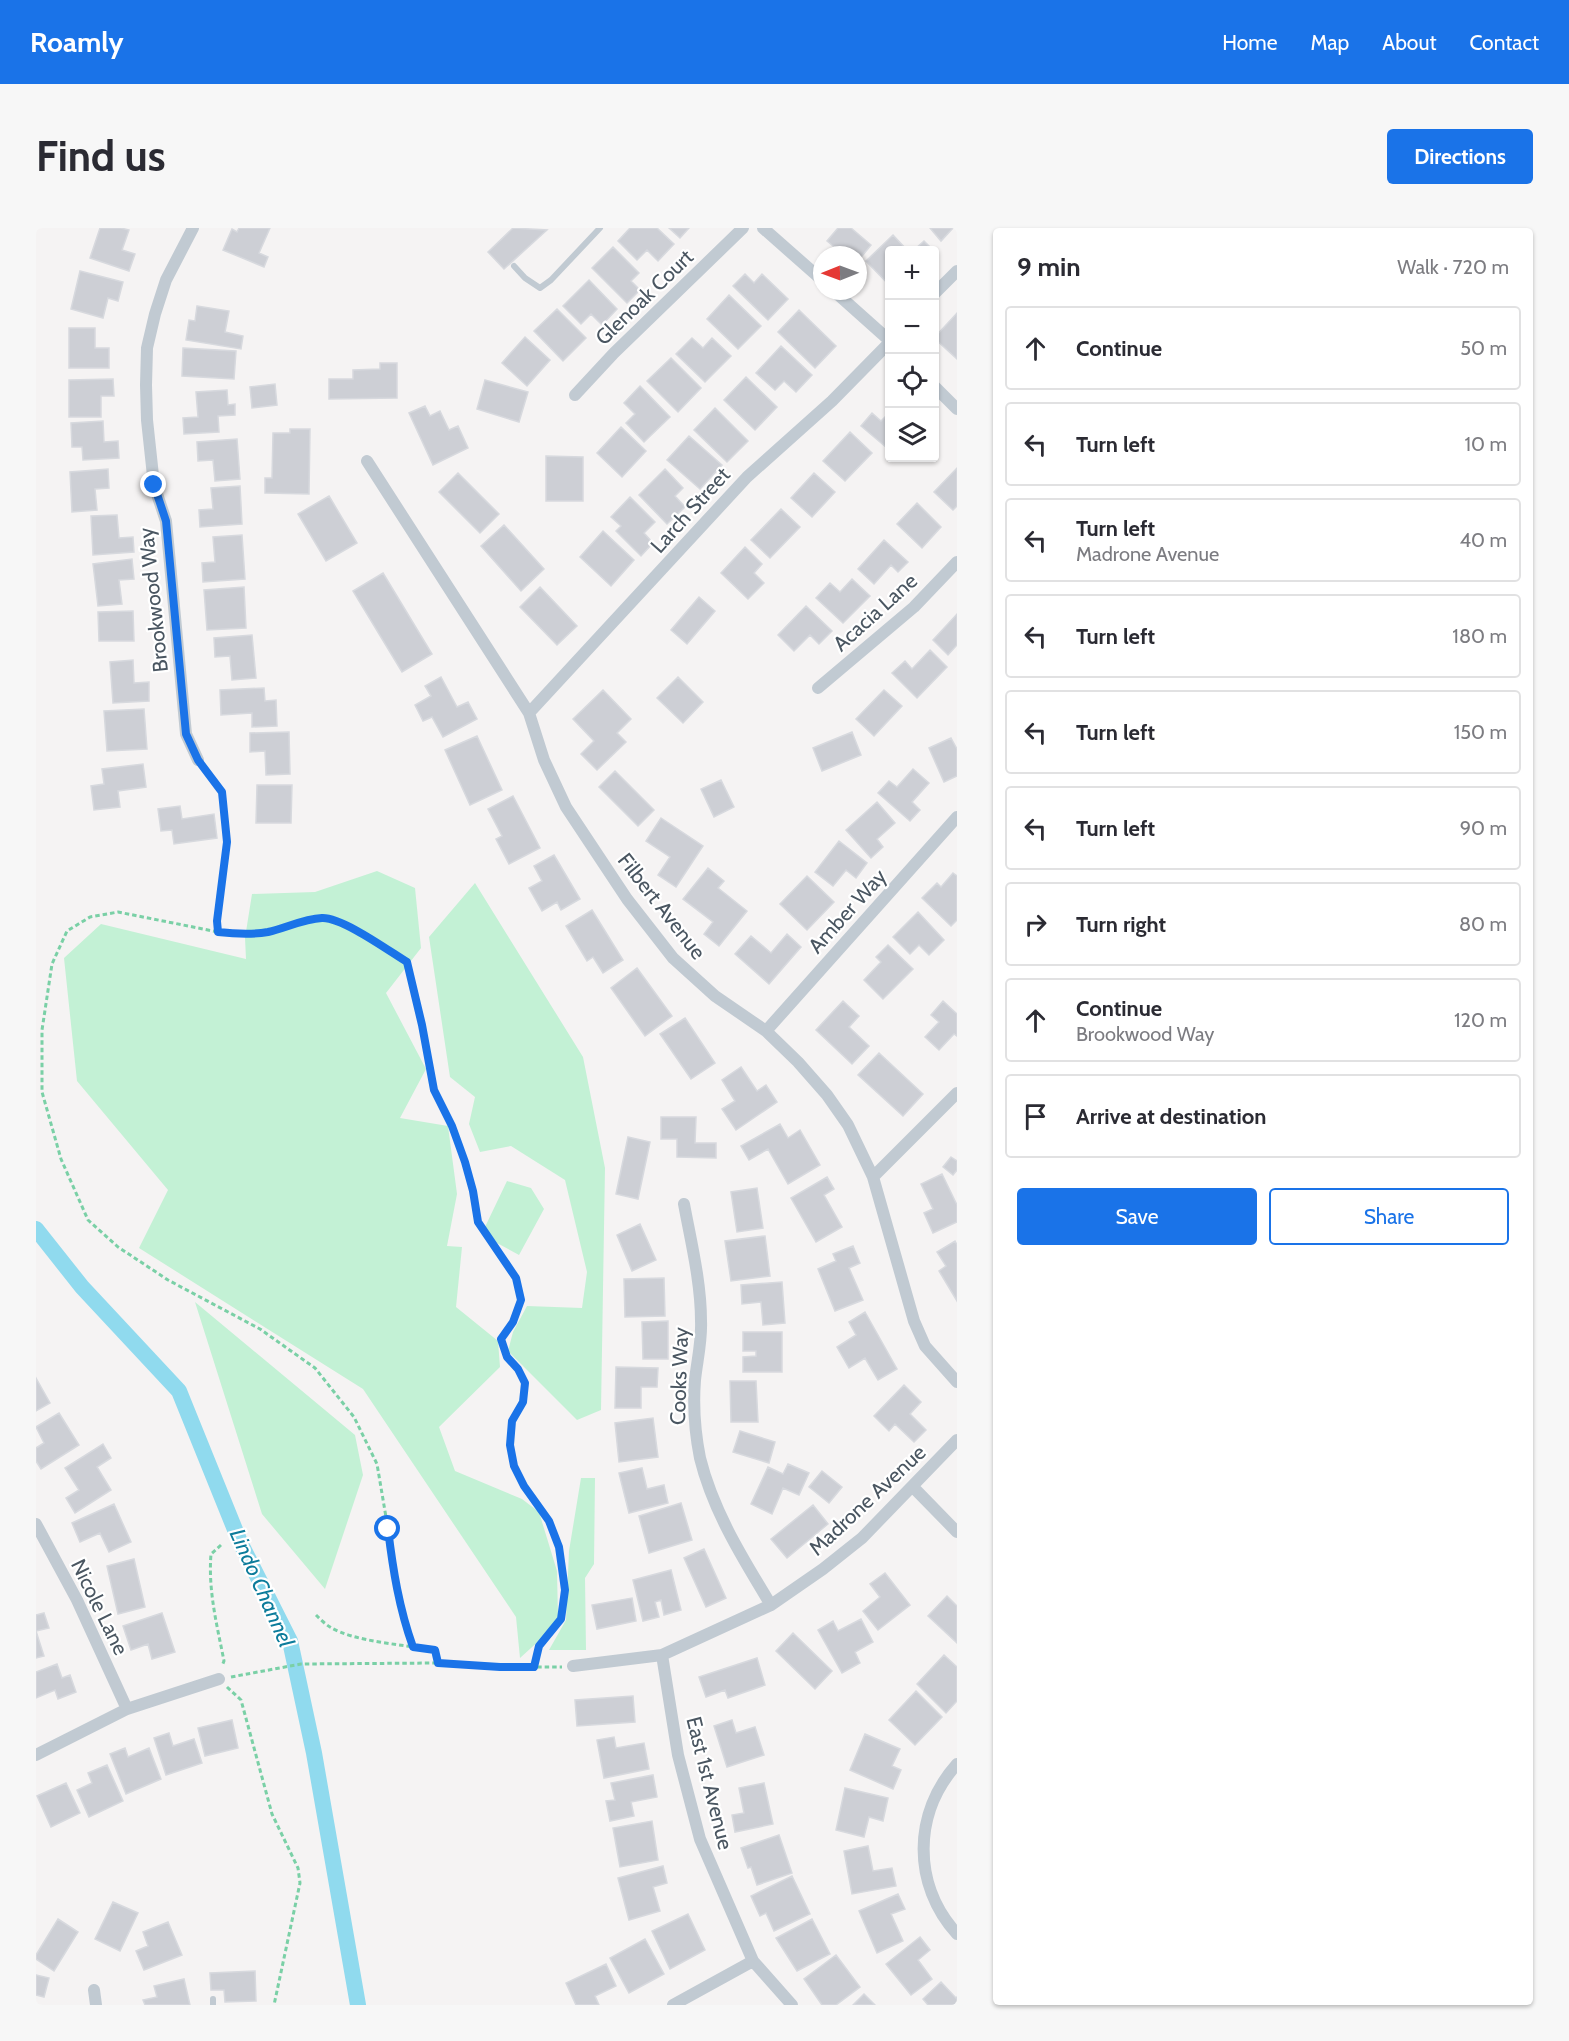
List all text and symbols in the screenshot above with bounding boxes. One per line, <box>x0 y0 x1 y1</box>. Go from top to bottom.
text: Roamly <box>30 25 124 59</box>
text: Home <box>1222 30 1278 55</box>
text: Map <box>1311 30 1349 55</box>
text: About <box>1382 30 1436 55</box>
text: Contact <box>1469 30 1539 55</box>
button: Directions <box>1387 129 1533 184</box>
text: Find us <box>36 130 165 182</box>
street label: Glenoak Court <box>590 244 698 350</box>
north arrow <box>813 246 867 300</box>
map controls <box>885 246 939 462</box>
button: + <box>885 246 939 300</box>
text: 9 min <box>1017 251 1081 283</box>
text: Walk · 720 m <box>1397 255 1509 279</box>
button: − <box>885 300 939 354</box>
icon: ahead <box>1019 332 1052 365</box>
text: Continue <box>1076 335 1162 362</box>
text: 50 m <box>1460 336 1507 360</box>
button: locate <box>885 354 939 408</box>
button: layers <box>885 408 939 462</box>
icon: left <box>1019 428 1052 461</box>
text: Turn left <box>1076 431 1155 458</box>
text: 10 m <box>1464 432 1507 456</box>
street label: Larch Street <box>645 462 735 558</box>
route end <box>140 471 166 497</box>
text: Turn left <box>1076 515 1155 542</box>
icon: left <box>1019 524 1052 557</box>
street label: Brookwood Way <box>133 526 173 674</box>
text: 40 m <box>1459 528 1507 552</box>
text: Madrone Avenue <box>1076 542 1219 566</box>
street label: Acacia Lane <box>828 568 922 656</box>
icon: left <box>1019 620 1052 653</box>
text: Turn left <box>1076 623 1155 650</box>
text: 180 m <box>1452 624 1507 648</box>
icon: left <box>1019 716 1052 749</box>
text: Turn left <box>1076 719 1155 746</box>
text: 150 m <box>1454 720 1507 744</box>
icon: left <box>1019 812 1052 845</box>
text: Turn left <box>1076 815 1155 842</box>
text: 90 m <box>1460 816 1507 840</box>
street label: Filbert Avenue <box>613 848 711 964</box>
street label: Amber Way <box>803 864 891 958</box>
icon: right <box>1019 908 1052 941</box>
text: Turn right <box>1076 911 1166 938</box>
text: 80 m <box>1459 912 1507 936</box>
text: Continue <box>1076 995 1162 1022</box>
icon: ahead <box>1019 1004 1052 1037</box>
text: 120 m <box>1454 1008 1507 1032</box>
text: Brookwood Way <box>1076 1022 1214 1046</box>
icon: arrive <box>1019 1100 1052 1133</box>
text: Arrive at destination <box>1076 1103 1266 1130</box>
button: Save <box>1017 1188 1257 1245</box>
button: Share <box>1269 1188 1509 1245</box>
street label: Cooks Way <box>665 1326 693 1425</box>
street label: Madrone Avenue <box>803 1439 931 1560</box>
route start <box>374 1515 400 1541</box>
water label: Lindo Channel <box>224 1525 300 1652</box>
street label: Nicole Lane <box>66 1555 134 1659</box>
street label: East 1st Avenue <box>681 1714 739 1852</box>

